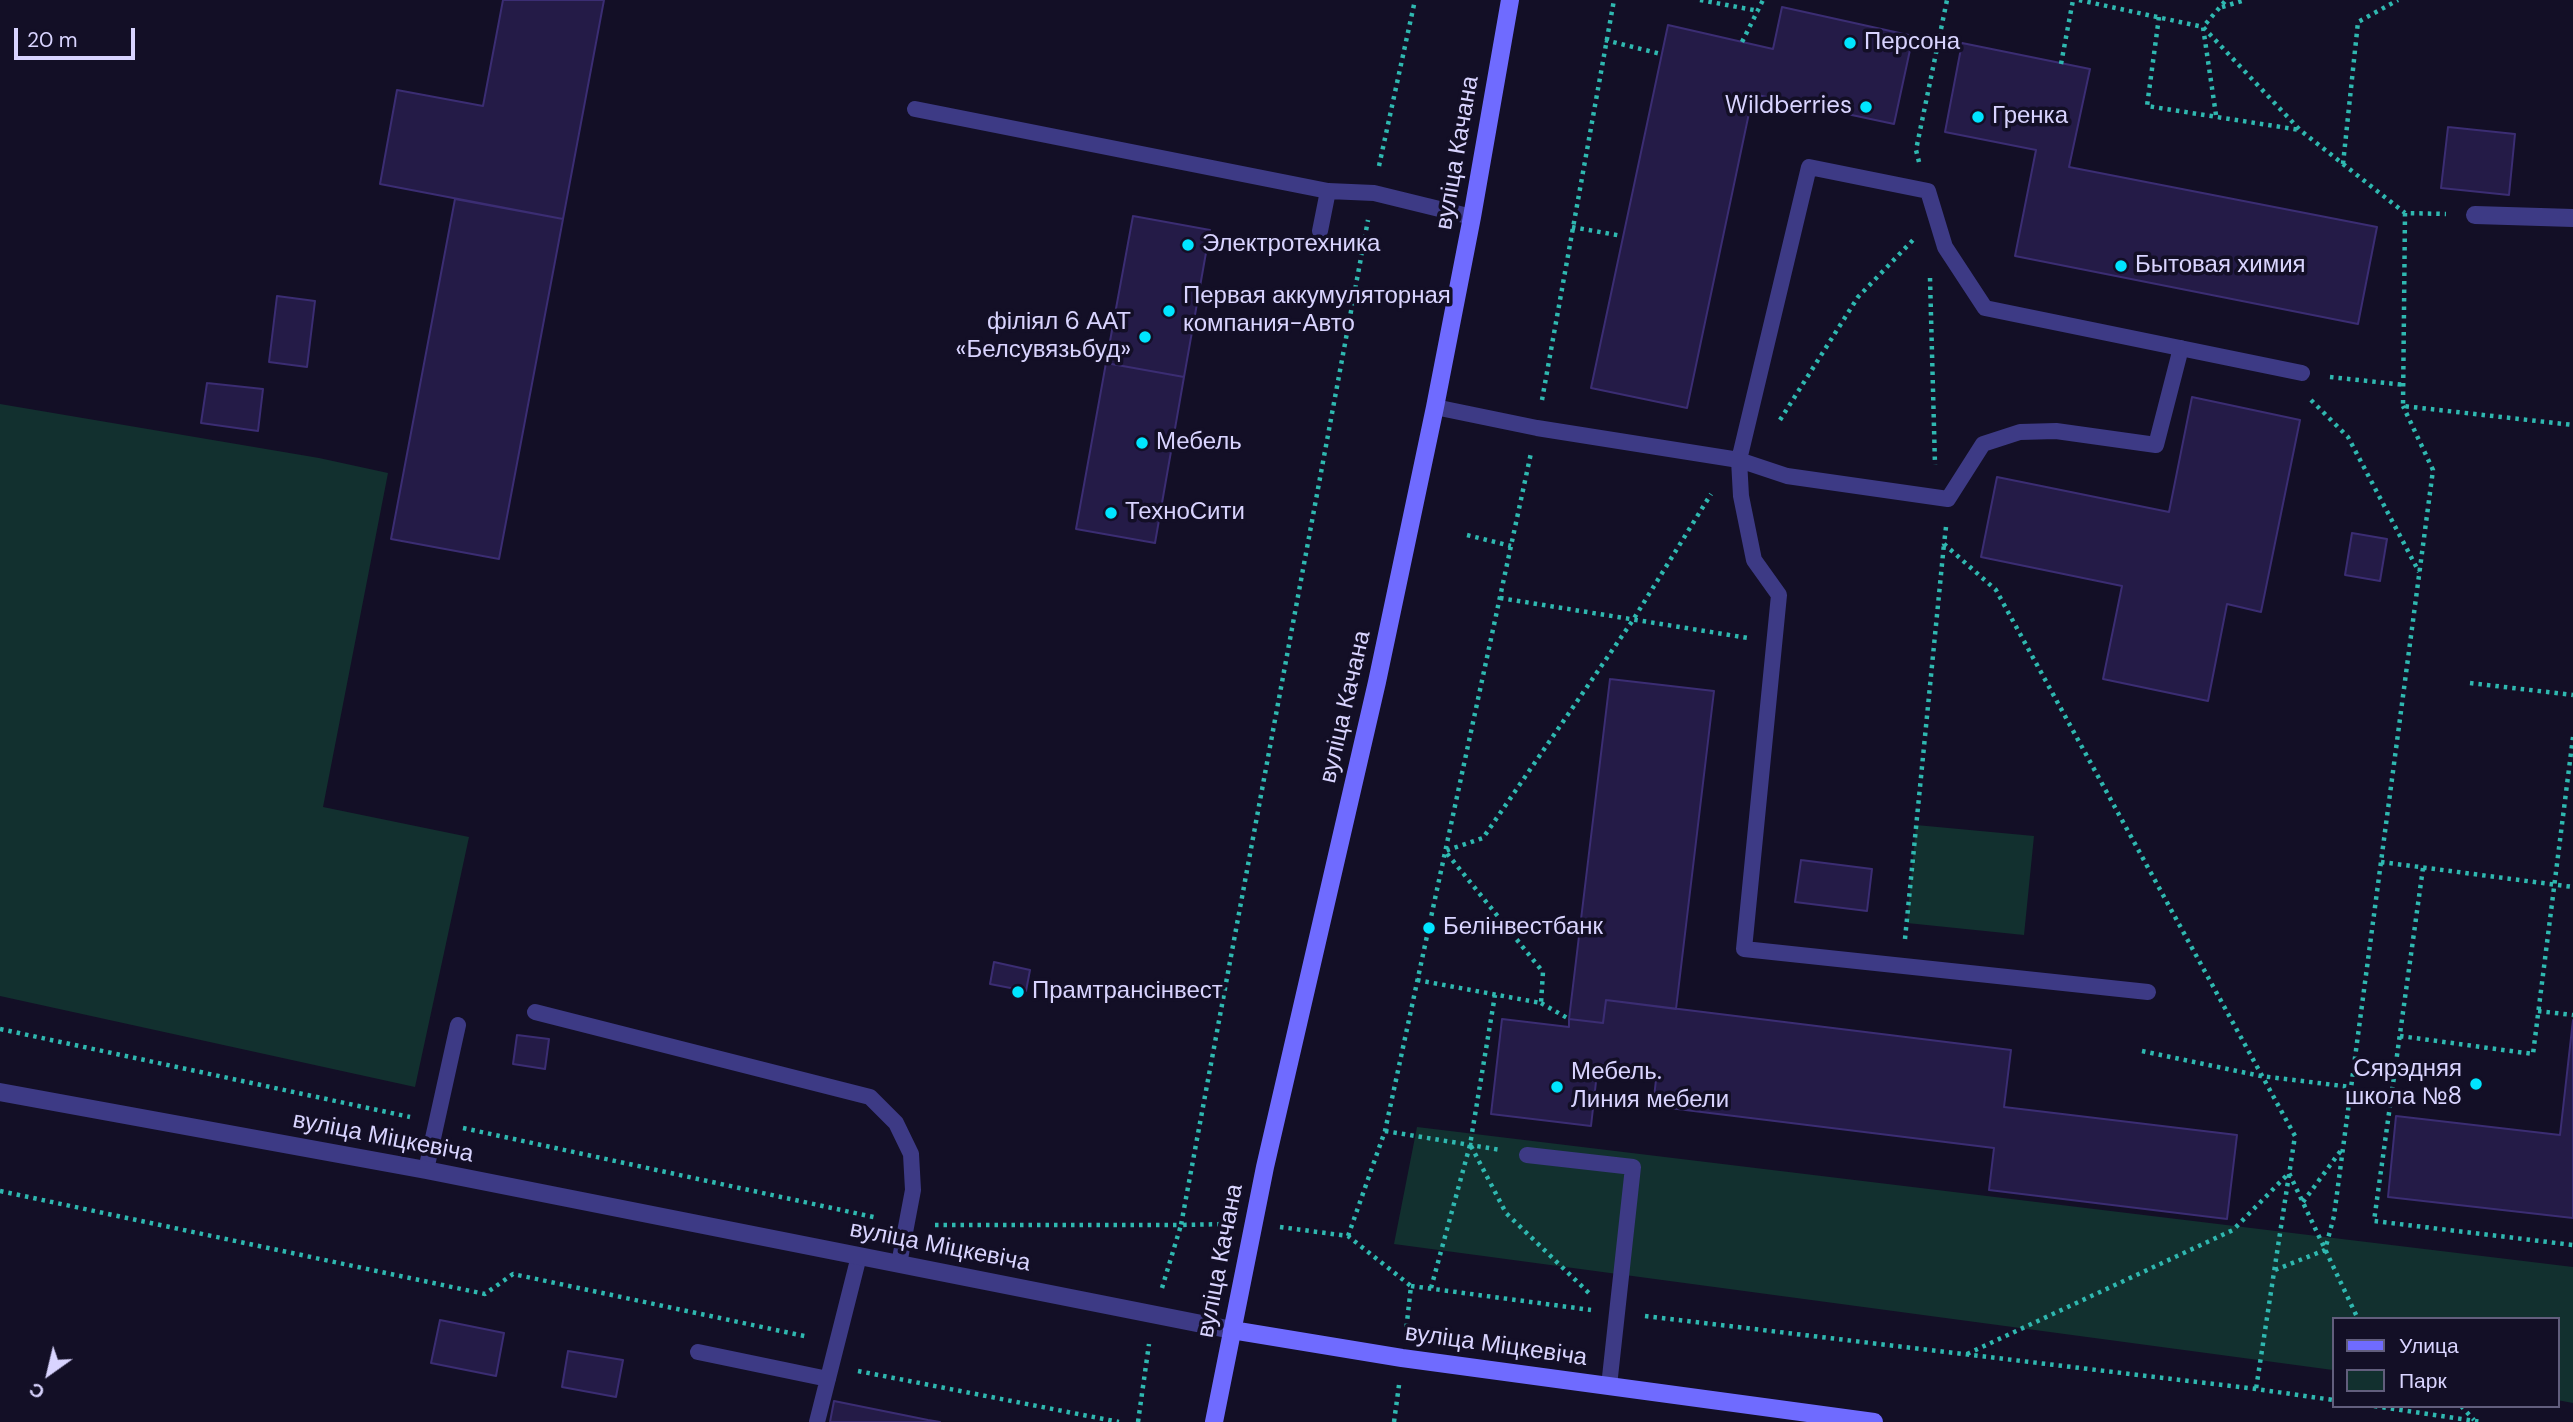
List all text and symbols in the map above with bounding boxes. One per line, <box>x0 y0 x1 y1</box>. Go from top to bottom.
scale bar <box>18 14 138 58</box>
text: 20 m <box>27 26 78 54</box>
place label: Персона <box>1864 29 1960 57</box>
marker: Персона <box>1842 35 1858 51</box>
street label: вуліца Качана <box>1430 74 1486 232</box>
place label: Wildberries <box>1725 93 1852 121</box>
marker: Wildberries <box>1858 99 1874 115</box>
place label: Гренка <box>1992 103 2068 131</box>
marker: Гренка <box>1970 109 1986 125</box>
place label: Электротехника <box>1202 231 1380 259</box>
marker: Электротехника <box>1180 237 1196 253</box>
place label: Бытовая химия <box>2135 252 2306 280</box>
marker: Бытовая химия <box>2113 258 2129 274</box>
place label: Первая аккумуляторная компания-Авто <box>1183 283 1451 339</box>
marker: Первая аккумуляторная компания-Авто <box>1161 303 1177 319</box>
place label: філіял 6 ААТ «Белсувязьбуд» <box>956 309 1131 365</box>
marker: філіял 6 ААТ «Белсувязьбуд» <box>1137 329 1153 345</box>
place label: Мебель <box>1156 429 1242 457</box>
marker: Мебель <box>1134 435 1150 451</box>
place label: ТехноСити <box>1125 499 1245 527</box>
marker: ТехноСити <box>1103 505 1119 521</box>
street label: вуліца Качана <box>1314 628 1378 786</box>
place label: Белінвестбанк <box>1443 914 1603 942</box>
marker: Белінвестбанк <box>1421 920 1437 936</box>
place label: Прамтрансінвест <box>1032 978 1223 1006</box>
marker: Прамтрансінвест <box>1010 984 1026 1000</box>
place label: Сярэдняя школа №8 <box>2345 1056 2462 1112</box>
place label: Мебель. Линия мебели <box>1571 1059 1729 1115</box>
marker: Сярэдняя школа №8 <box>2468 1076 2484 1092</box>
marker: Мебель. Линия мебели <box>1549 1079 1565 1095</box>
street label: вуліца Міцкевіча <box>290 1106 476 1170</box>
street label: вуліца Качана <box>1192 1182 1250 1340</box>
street label: вуліца Міцкевіча <box>847 1215 1033 1279</box>
legend <box>2332 1317 2559 1408</box>
street label: вуліца Міцкевіча <box>1403 1319 1589 1373</box>
text: Улица <box>2399 1332 2459 1360</box>
north arrow <box>14 1338 84 1408</box>
text: Парк <box>2399 1367 2447 1395</box>
text: С <box>24 1377 50 1405</box>

